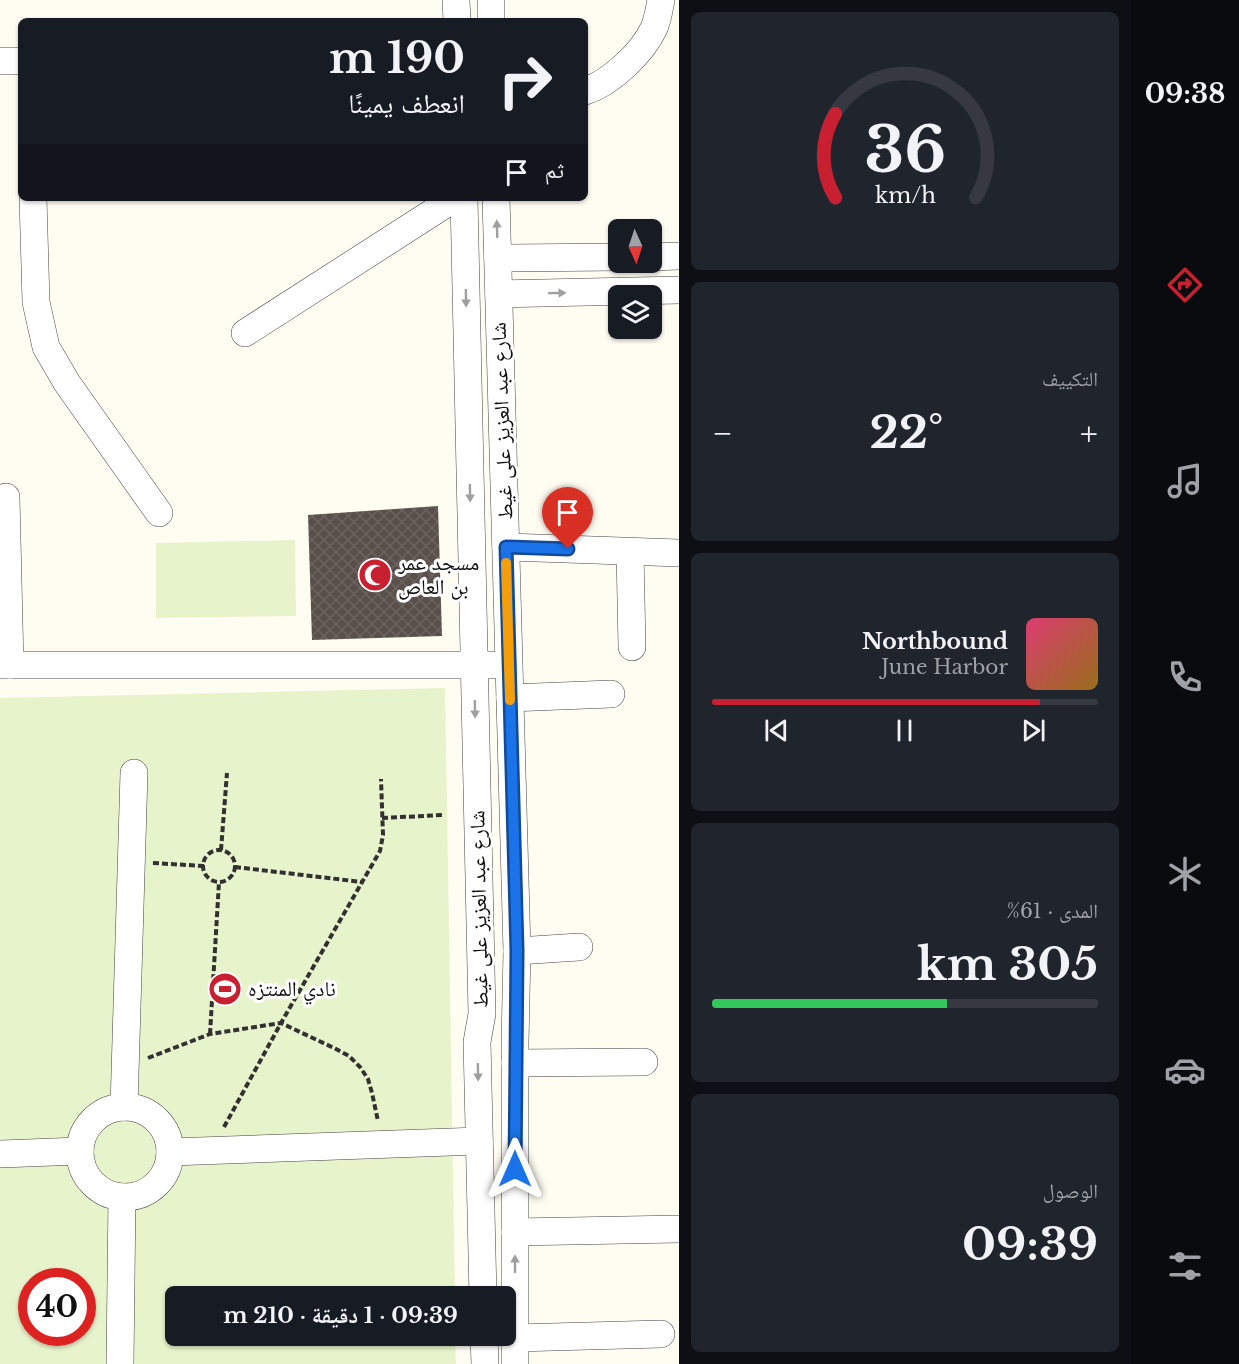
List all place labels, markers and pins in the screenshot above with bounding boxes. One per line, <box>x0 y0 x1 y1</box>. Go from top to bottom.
pin <box>542 487 593 549</box>
place label: مسجد عمر بن العاص <box>397 550 479 600</box>
mosque icon: مسجد عمر بن العاص <box>357 557 393 593</box>
sports icon: نادي المنتزه <box>207 971 243 1007</box>
place label: نادي المنتزه <box>248 976 336 1005</box>

